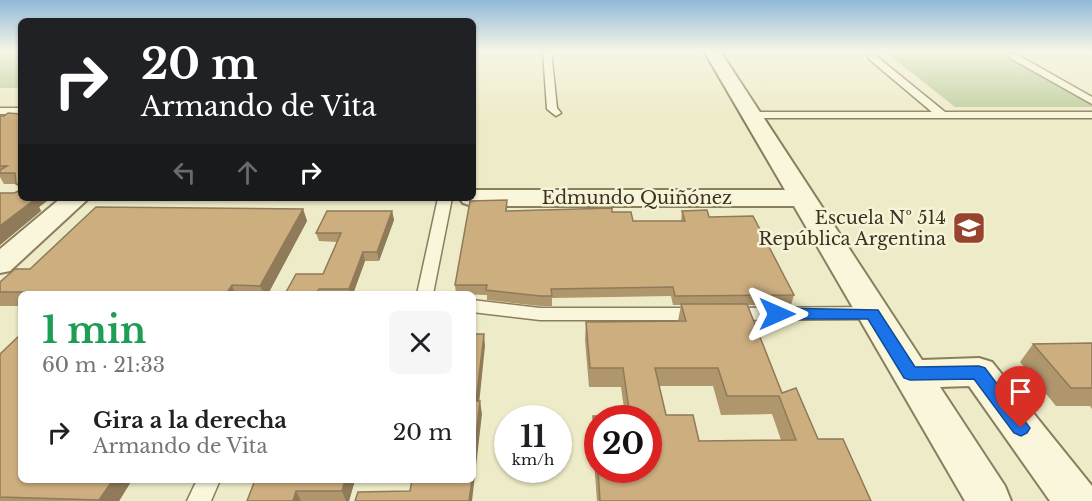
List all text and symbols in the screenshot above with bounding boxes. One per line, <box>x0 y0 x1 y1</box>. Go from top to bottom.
text: 20 m <box>141 38 258 90</box>
icon: right <box>42 42 120 120</box>
text: Armando de Vita <box>141 90 377 123</box>
icon: left <box>168 156 201 189</box>
icon: ahead <box>231 156 264 189</box>
icon: right <box>294 156 327 189</box>
street label: Edmundo Quiñónez <box>542 187 732 209</box>
place label: Escuela Nº 514 República Argentina <box>759 207 946 250</box>
school or university icon: Escuela Nº 514 República Argentina <box>951 210 987 246</box>
position arrow <box>745 282 809 346</box>
text: 1 min <box>42 308 146 353</box>
button: close <box>389 311 452 374</box>
text: 60 m · 21:33 <box>42 353 165 377</box>
pin <box>995 366 1046 428</box>
icon: arrive <box>1004 375 1037 408</box>
speed limit sign: 20 <box>584 405 662 483</box>
text: Gira a la derecha <box>93 407 287 434</box>
icon: right <box>42 416 75 449</box>
text: 11 <box>520 418 546 455</box>
text: 20 m <box>393 419 452 446</box>
text: Armando de Vita <box>93 434 267 458</box>
text: km/h <box>512 450 554 469</box>

